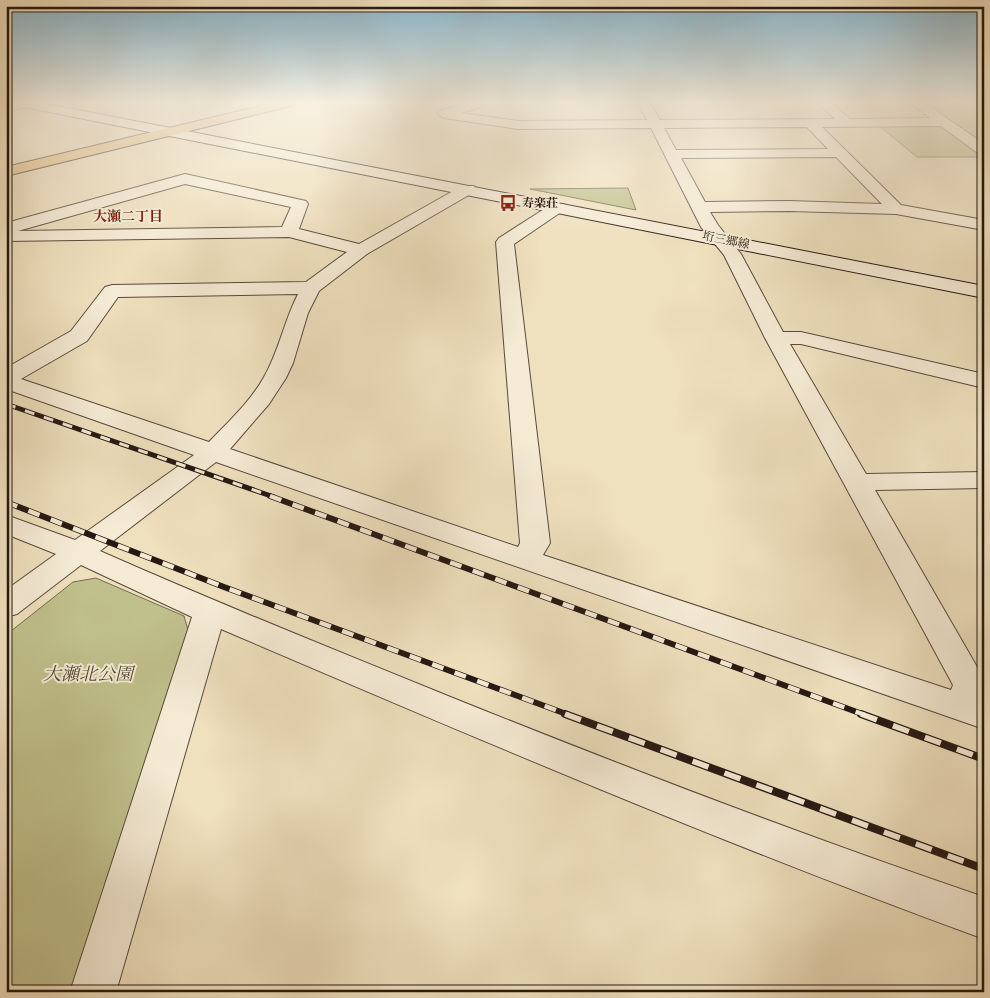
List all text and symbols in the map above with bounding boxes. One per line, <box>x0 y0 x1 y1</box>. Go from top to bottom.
bus stop icon: 寿楽荘 <box>498 193 518 213</box>
place label: 寿楽荘 <box>522 195 558 210</box>
district label: 大瀬二丁目 <box>93 207 163 225</box>
street label: 垳三郷線 <box>701 228 751 251</box>
park label: 大瀬北公園 <box>43 663 136 685</box>

